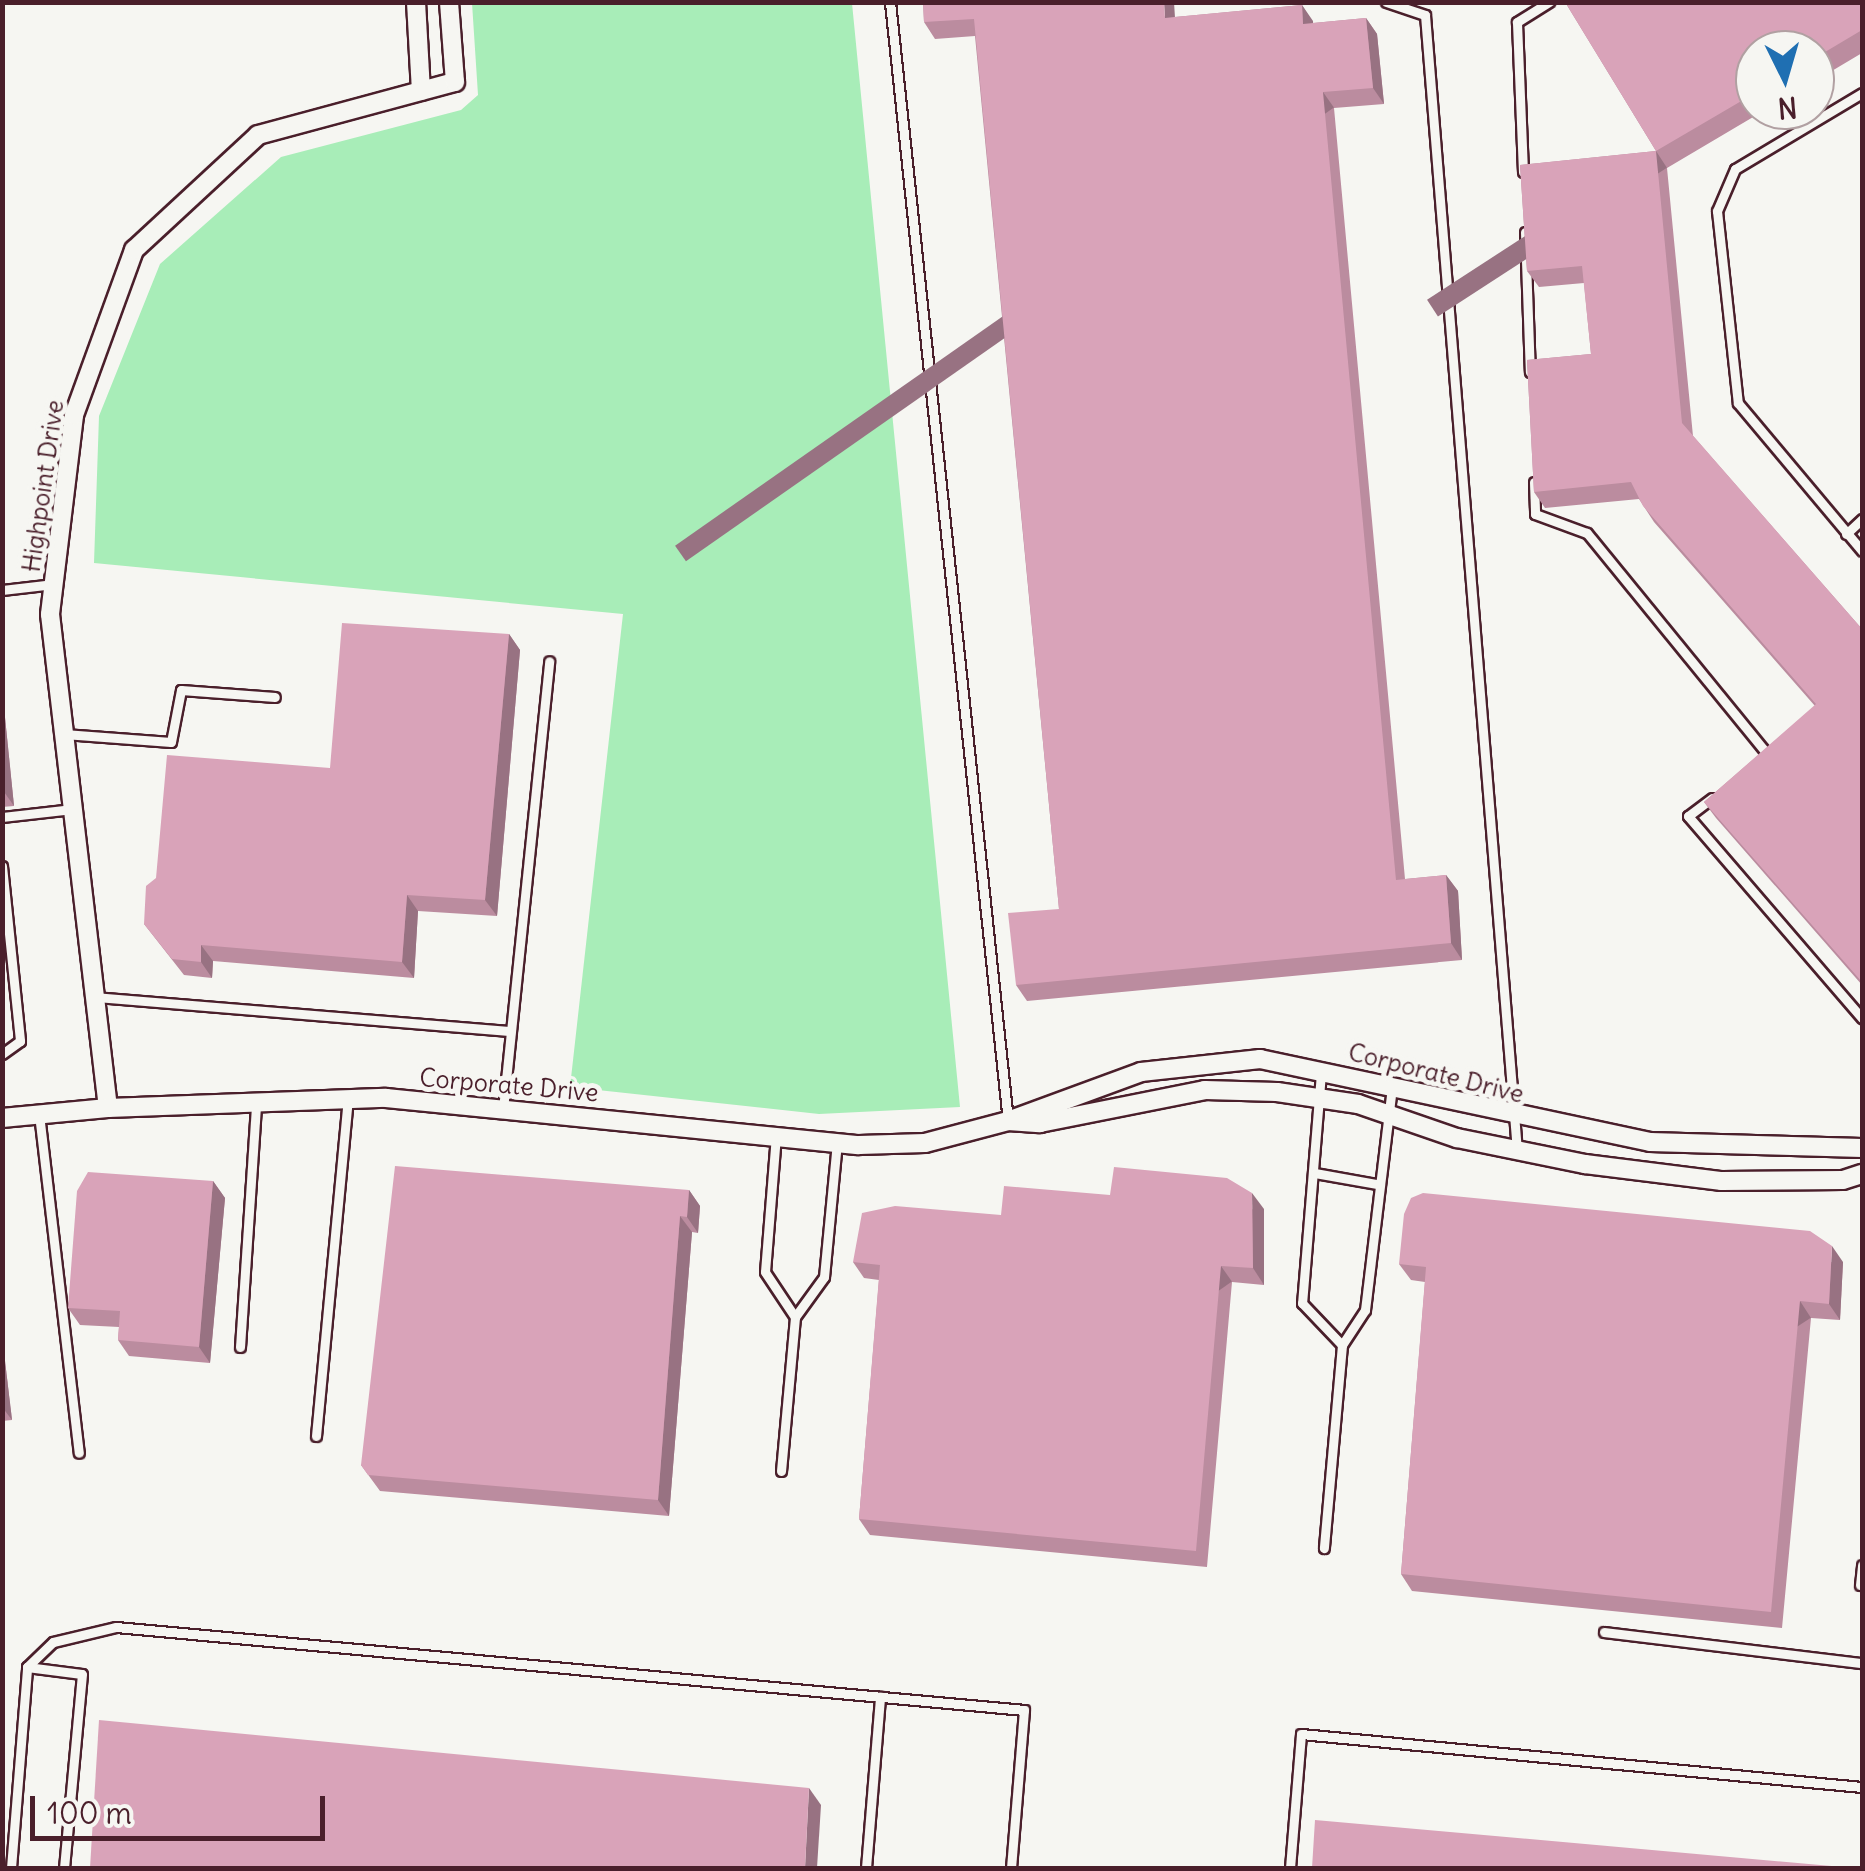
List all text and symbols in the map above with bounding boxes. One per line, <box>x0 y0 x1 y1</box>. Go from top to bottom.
north arrow <box>1735 30 1835 130</box>
text: N <box>1776 89 1799 127</box>
street label: Highpoint Drive <box>16 398 70 574</box>
street label: Corporate Drive <box>1345 1037 1527 1109</box>
street label: Corporate Drive <box>418 1062 600 1108</box>
scale bar <box>35 1776 330 1838</box>
text: 100 m <box>47 1794 132 1832</box>

